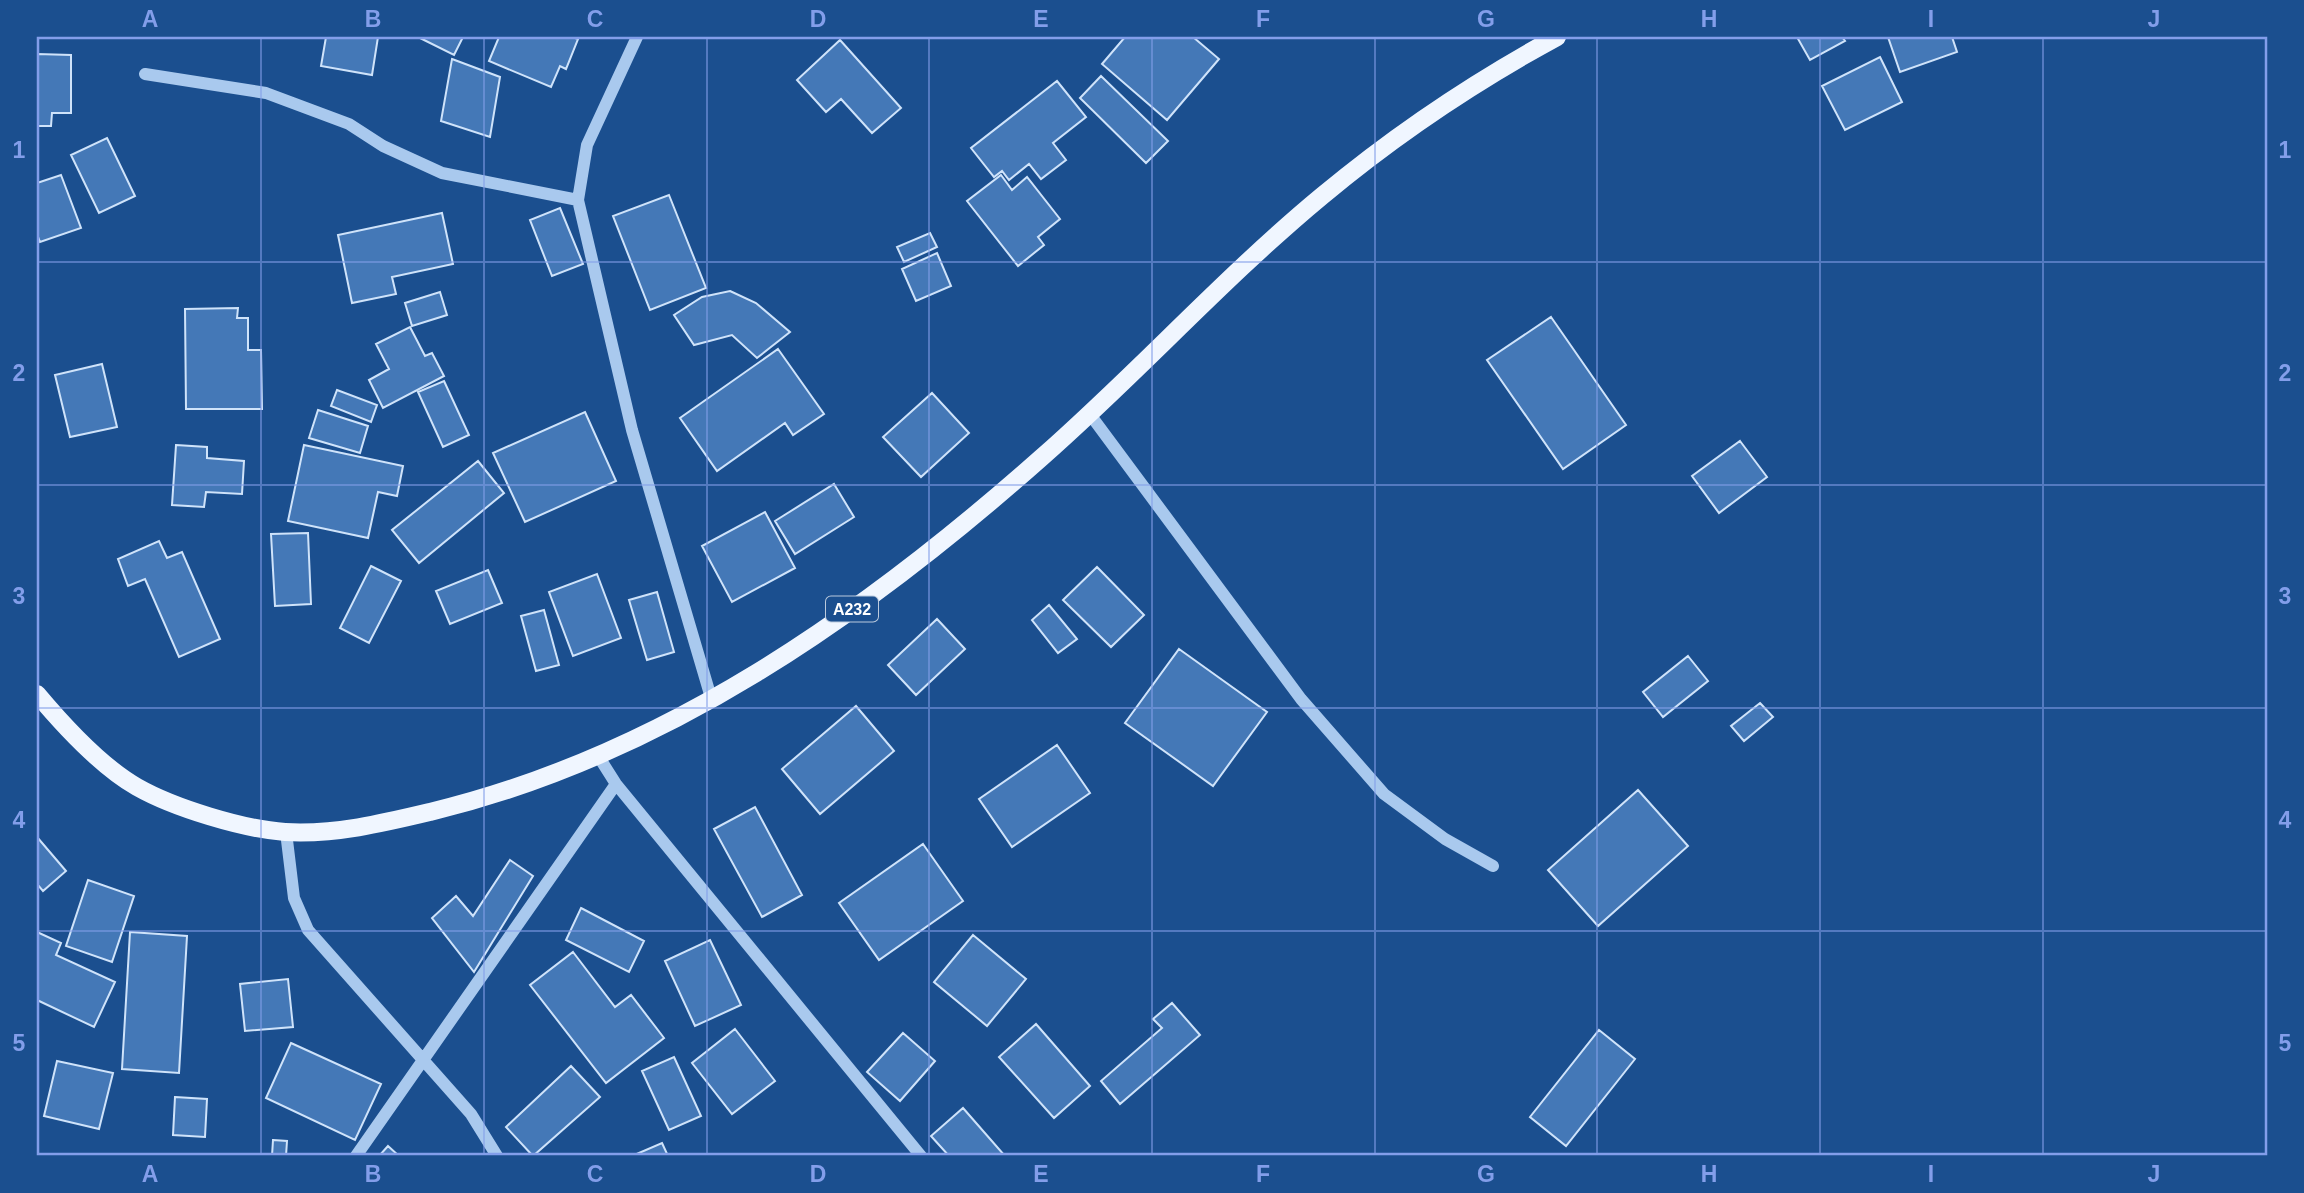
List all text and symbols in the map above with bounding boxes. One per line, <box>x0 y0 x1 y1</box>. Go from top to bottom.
text: A <box>142 6 158 32</box>
text: B <box>365 6 381 32</box>
text: C <box>587 6 603 32</box>
text: D <box>810 6 826 32</box>
text: E <box>1033 6 1049 32</box>
text: F <box>1256 6 1270 32</box>
text: G <box>1477 6 1495 32</box>
text: H <box>1701 6 1717 32</box>
text: I <box>1928 6 1934 32</box>
text: J <box>2148 6 2160 32</box>
text: 1 <box>13 137 26 163</box>
text: 1 <box>2279 137 2292 163</box>
text: 2 <box>13 360 25 386</box>
text: 2 <box>2279 360 2291 386</box>
text: 3 <box>13 583 25 609</box>
text: 3 <box>2279 583 2291 609</box>
road number: A232 <box>826 596 878 622</box>
text: 4 <box>13 807 26 833</box>
text: 4 <box>2279 807 2292 833</box>
text: 5 <box>13 1030 26 1056</box>
text: 5 <box>2279 1030 2292 1056</box>
text: A <box>142 1161 158 1187</box>
text: B <box>365 1161 381 1187</box>
text: C <box>587 1161 603 1187</box>
text: D <box>810 1161 826 1187</box>
text: E <box>1033 1161 1049 1187</box>
text: F <box>1256 1161 1270 1187</box>
text: G <box>1477 1161 1495 1187</box>
text: H <box>1701 1161 1717 1187</box>
text: I <box>1928 1161 1934 1187</box>
text: J <box>2148 1161 2160 1187</box>

